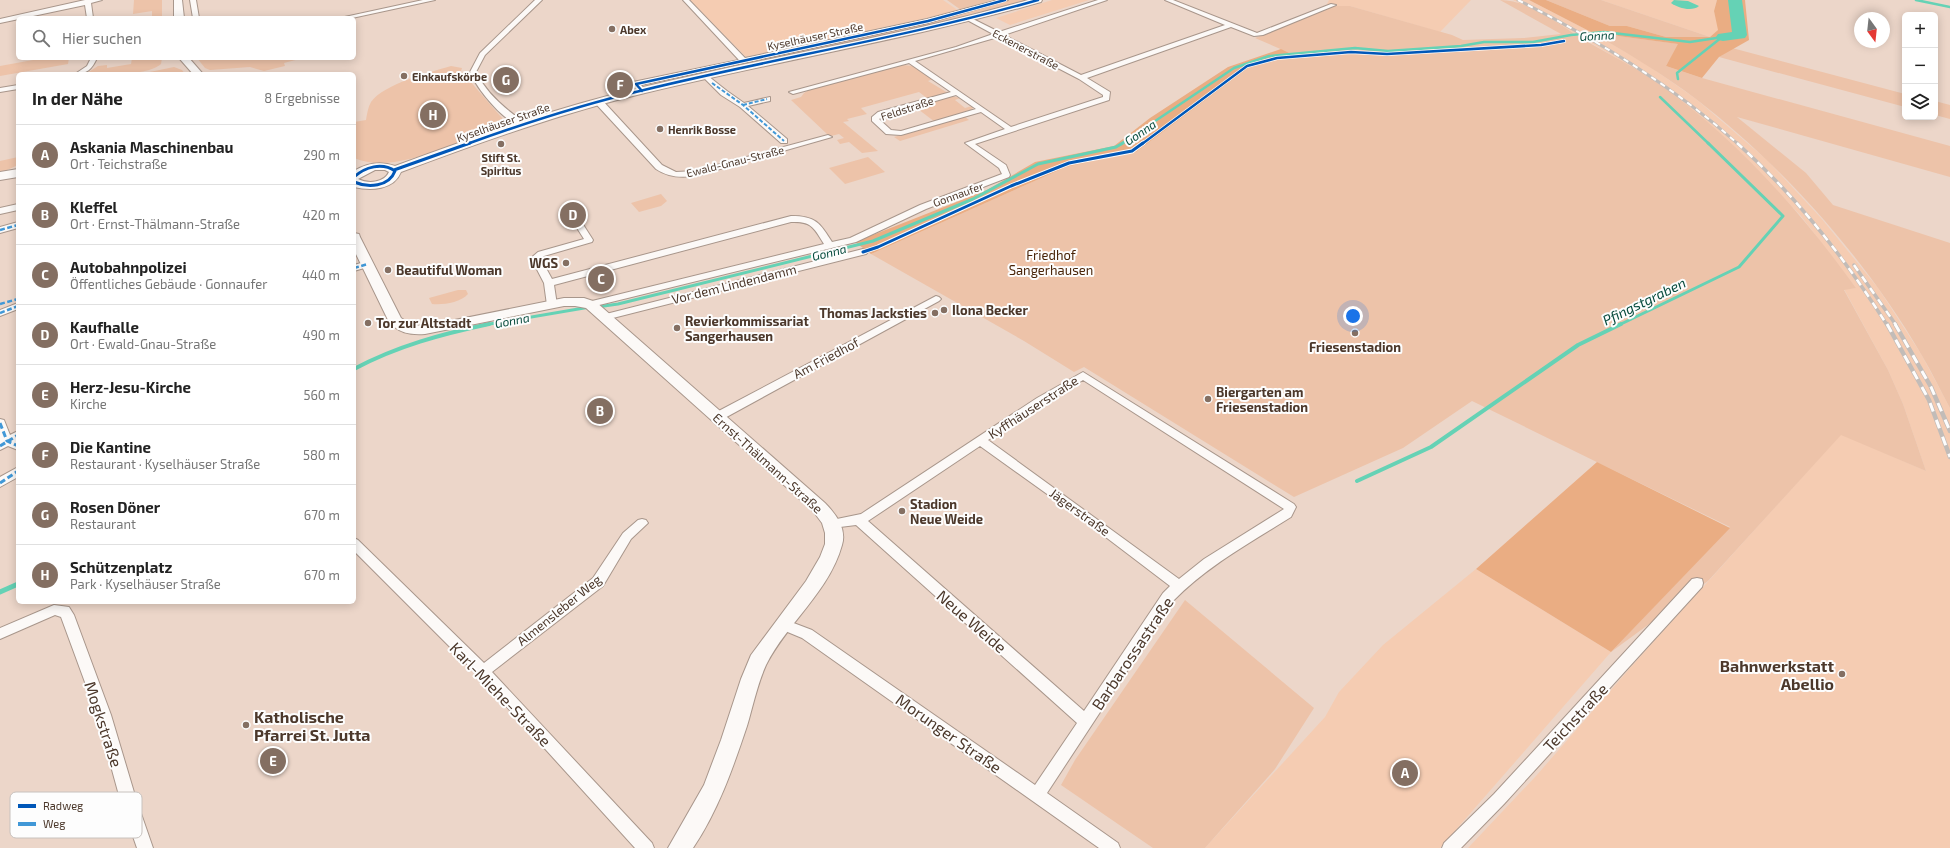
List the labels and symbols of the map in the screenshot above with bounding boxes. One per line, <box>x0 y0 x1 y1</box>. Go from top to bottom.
north arrow <box>1854 12 1890 48</box>
street label: Kyselhäuser Straße <box>766 19 864 53</box>
place label: Abex <box>620 23 647 36</box>
marker: Abex <box>607 24 617 34</box>
street label: Eckenerstraße <box>991 26 1061 72</box>
water label: Gonna <box>1579 27 1615 43</box>
pin: G <box>493 65 519 95</box>
place label: Einkaufskörbe <box>412 70 487 83</box>
pin: F <box>607 70 633 100</box>
marker: Einkaufskörbe <box>399 71 409 81</box>
street label: Feldstraße <box>879 93 935 123</box>
pin: H <box>420 100 446 130</box>
street label: Kyselhäuser Straße <box>455 100 551 144</box>
water label: Gonna <box>1122 116 1159 148</box>
place label: Henrik Bosse <box>668 123 736 136</box>
marker: Henrik Bosse <box>655 124 665 134</box>
marker: Stift St. Spiritus <box>496 139 506 149</box>
street label: Ewald-Gnau-Straße <box>685 143 785 179</box>
place label: Stift St. Spiritus <box>481 151 521 177</box>
street label: Gonnaufer <box>931 179 986 209</box>
pin: D <box>560 200 586 230</box>
water label: Gonna <box>810 241 848 263</box>
park label: Friedhof Sangerhausen <box>1009 247 1093 278</box>
place label: WGS <box>529 255 558 271</box>
marker: WGS <box>561 258 571 268</box>
street label: Vor dem Lindendamm <box>670 261 798 307</box>
place label: Beautiful Woman <box>396 262 502 278</box>
pin: C <box>588 264 614 294</box>
marker: Beautiful Woman <box>383 265 393 275</box>
water label: Pfingstgraben <box>1600 274 1688 328</box>
place label: Ilona Becker <box>952 302 1028 318</box>
place label: Thomas Jacksties <box>819 305 927 321</box>
marker: Ilona Becker <box>939 305 949 315</box>
your location <box>1343 306 1363 326</box>
marker: Thomas Jacksties <box>930 308 940 318</box>
water label: Gonna <box>493 310 531 330</box>
place label: Revierkommissariat Sangerhausen <box>685 313 809 344</box>
place label: Tor zur Altstadt <box>376 315 472 331</box>
marker: Tor zur Altstadt <box>363 318 373 328</box>
marker: Revierkommissariat Sangerhausen <box>672 323 682 333</box>
marker: Friesenstadion <box>1350 328 1360 338</box>
street label: Am Friedhof <box>791 334 862 382</box>
place label: Friesenstadion <box>1309 339 1401 355</box>
street label: Kyffhäuserstraße <box>985 372 1081 442</box>
place label: Biergarten am Friesenstadion <box>1216 384 1308 415</box>
marker: Biergarten am Friesenstadion <box>1203 394 1213 404</box>
pin: B <box>587 396 613 426</box>
street label: Ernst-Thälmann-Straße <box>710 409 826 517</box>
street label: Jägerstraße <box>1047 485 1113 539</box>
place label: Stadion Neue Weide <box>910 496 983 527</box>
marker: Stadion Neue Weide <box>897 506 907 516</box>
street label: Almensleber Weg <box>514 571 604 649</box>
street label: Neue Weide <box>933 586 1011 656</box>
street label: Barbarossastraße <box>1087 593 1177 713</box>
street label: Karl-Miehe-Straße <box>446 638 556 750</box>
place label: Bahnwerkstatt Abellio <box>1720 656 1834 693</box>
marker: Bahnwerkstatt Abellio <box>1837 669 1847 679</box>
street label: Mogkstraße <box>81 679 127 769</box>
street label: Teichstraße <box>1539 679 1611 755</box>
street label: Morunger Straße <box>893 689 1005 777</box>
place label: Katholische Pfarrei St. Jutta <box>254 707 370 744</box>
marker: Katholische Pfarrei St. Jutta <box>241 720 251 730</box>
pin: E <box>260 746 286 776</box>
pin: A <box>1392 758 1418 788</box>
legend <box>10 792 142 838</box>
text: Radweg <box>43 799 83 812</box>
text: Weg <box>43 817 65 830</box>

